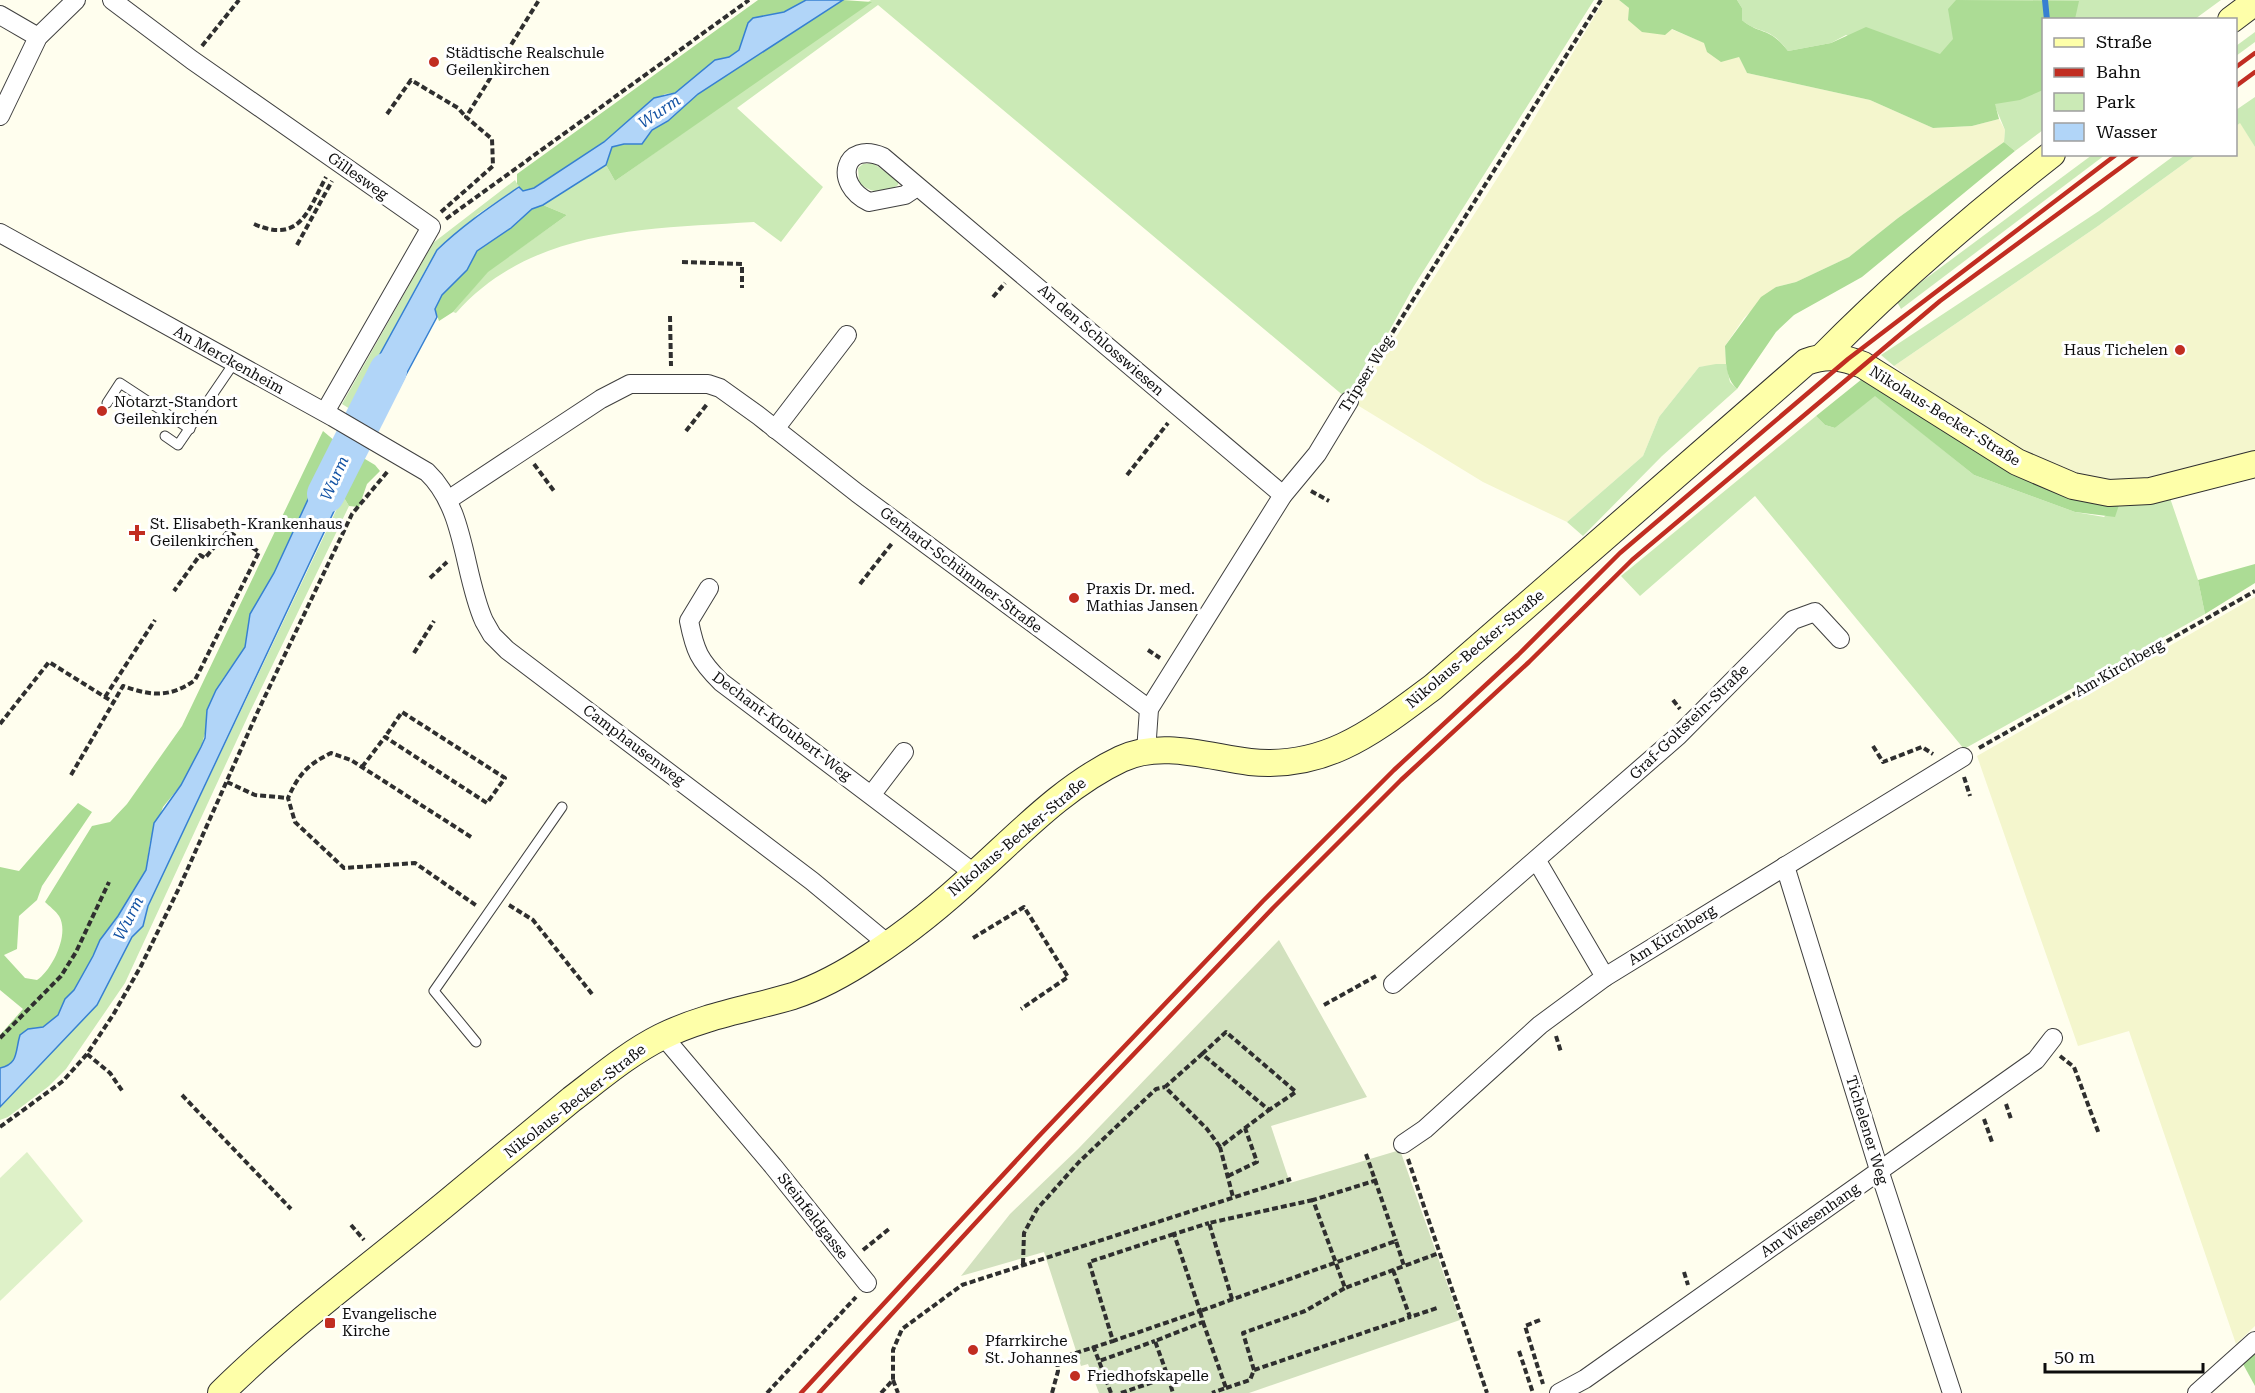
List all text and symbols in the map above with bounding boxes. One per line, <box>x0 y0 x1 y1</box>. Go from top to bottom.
legend <box>2042 18 2237 156</box>
text: Straße <box>2096 31 2152 52</box>
place label: Städtische Realschule Geilenkirchen <box>446 44 604 79</box>
marker: Städtische Realschule Geilenkirchen <box>427 55 441 69</box>
text: Bahn <box>2096 61 2141 82</box>
water label: Wurm <box>635 90 684 132</box>
text: Park <box>2096 91 2136 112</box>
text: Wasser <box>2096 121 2157 142</box>
street label: Gillesweg <box>324 149 392 204</box>
street label: An den Schlosswiesen <box>1034 280 1168 400</box>
street label: An Merckenheim <box>170 322 288 398</box>
street label: Tripser Weg <box>1335 332 1397 416</box>
place label: Haus Tichelen <box>2064 341 2168 359</box>
marker: Haus Tichelen <box>2173 343 2187 357</box>
street label: Nikolaus-Becker-Straße <box>1866 362 2024 470</box>
place label: Notarzt-Standort Geilenkirchen <box>114 393 238 428</box>
marker: Notarzt-Standort Geilenkirchen <box>95 404 109 418</box>
water label: Wurm <box>316 453 353 503</box>
street label: Gerhard-Schümmer-Straße <box>876 503 1046 637</box>
place label: St. Elisabeth-Krankenhaus Geilenkirchen <box>150 515 342 550</box>
marker: St. Elisabeth-Krankenhaus Geilenkirchen <box>128 524 146 542</box>
place label: Praxis Dr. med. Mathias Jansen <box>1086 580 1198 615</box>
street label: Nikolaus-Becker-Straße <box>1402 586 1548 712</box>
marker: Praxis Dr. med. Mathias Jansen <box>1067 591 1081 605</box>
street label: Am Kirchberg <box>2071 635 2167 701</box>
street label: Graf-Goltstein-Straße <box>1626 661 1752 783</box>
street label: Dechant-Kloubert-Weg <box>709 668 855 784</box>
street label: Camphausenweg <box>579 701 689 790</box>
street label: Nikolaus-Becker-Straße <box>944 774 1090 900</box>
water label: Wurm <box>109 893 148 943</box>
street label: Am Kirchberg <box>1625 901 1720 969</box>
street label: Nikolaus-Becker-Straße <box>501 1040 649 1162</box>
street label: Tichelener Weg <box>1842 1073 1892 1187</box>
street label: Steinfeldgasse <box>774 1169 852 1263</box>
street label: Am Wiesenhang <box>1757 1179 1863 1261</box>
place label: Evangelische Kirche <box>342 1305 437 1340</box>
marker: Evangelische Kirche <box>323 1316 337 1330</box>
place label: Pfarrkirche St. Johannes <box>985 1332 1078 1367</box>
scale bar <box>2045 1336 2202 1374</box>
marker: Pfarrkirche St. Johannes <box>966 1343 980 1357</box>
text: 50 m <box>2054 1346 2095 1367</box>
place label: Friedhofskapelle <box>1087 1367 1209 1385</box>
marker: Friedhofskapelle <box>1068 1369 1082 1383</box>

